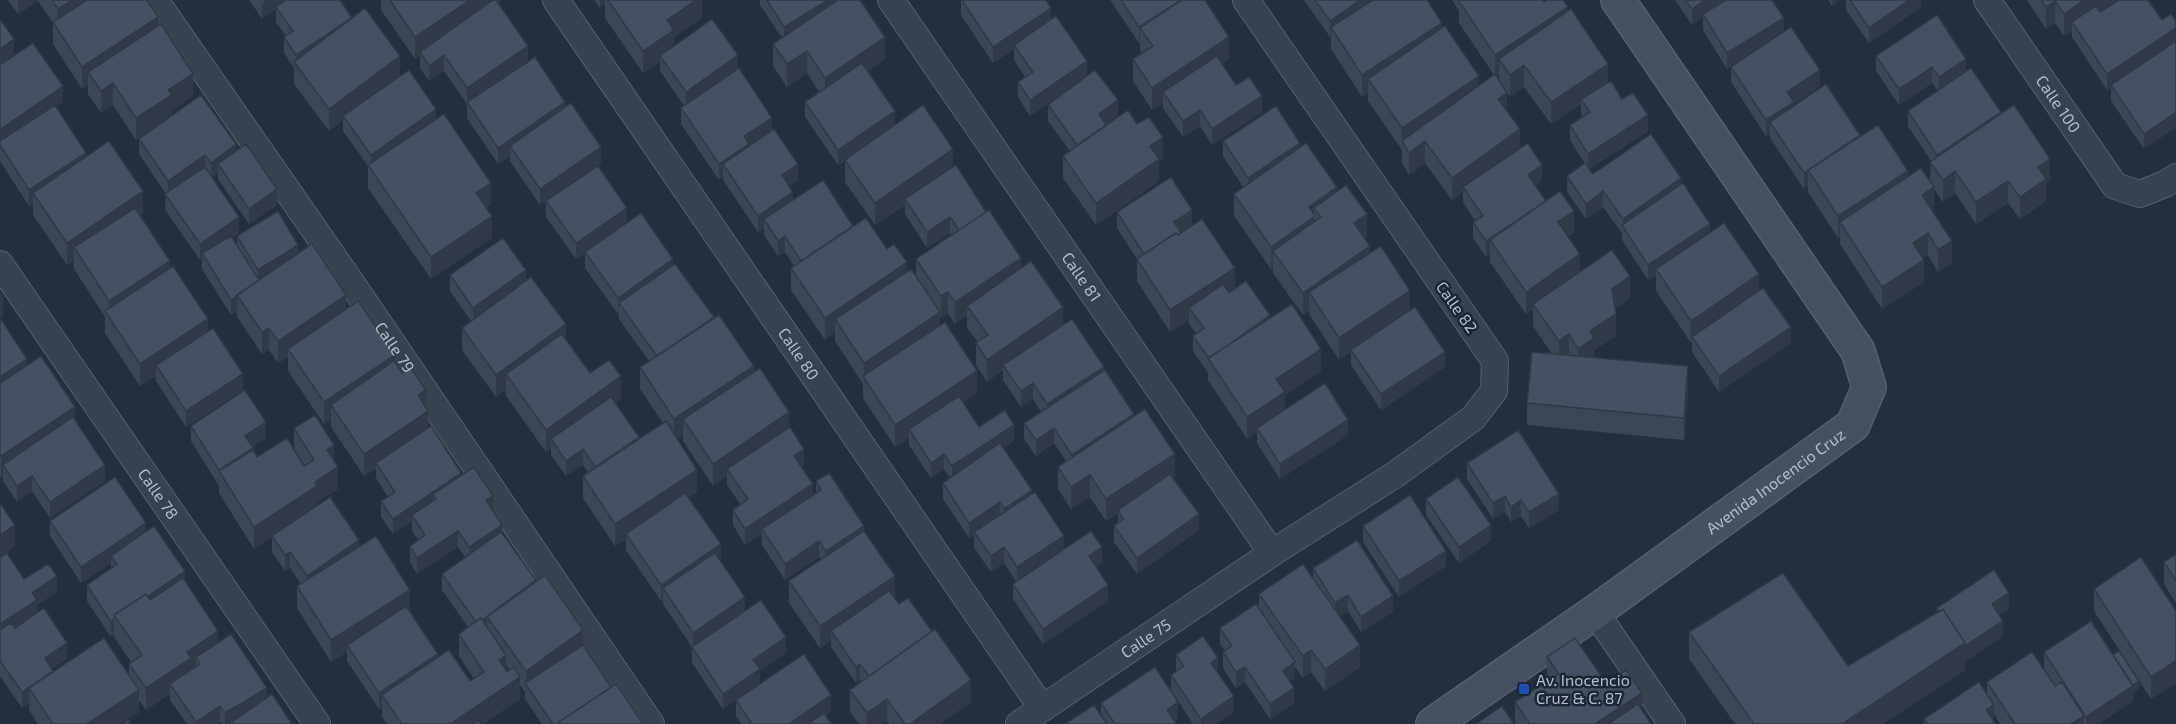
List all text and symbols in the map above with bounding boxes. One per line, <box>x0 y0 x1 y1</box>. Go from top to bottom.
street label: Calle 100 <box>2033 71 2085 136</box>
street label: Calle 81 <box>1058 248 1106 305</box>
street label: Calle 82 <box>1433 277 1482 336</box>
street label: Calle 79 <box>371 318 419 376</box>
street label: Calle 80 <box>775 324 824 383</box>
street label: Avenida Inocencio Cruz <box>1702 424 1848 537</box>
street label: Calle 78 <box>135 464 183 523</box>
street label: Calle 75 <box>1117 614 1174 662</box>
place label: Av. Inocencio Cruz & C. 87 <box>1536 670 1630 707</box>
marker: Av. Inocencio Cruz & C. 87 <box>1517 682 1531 696</box>

